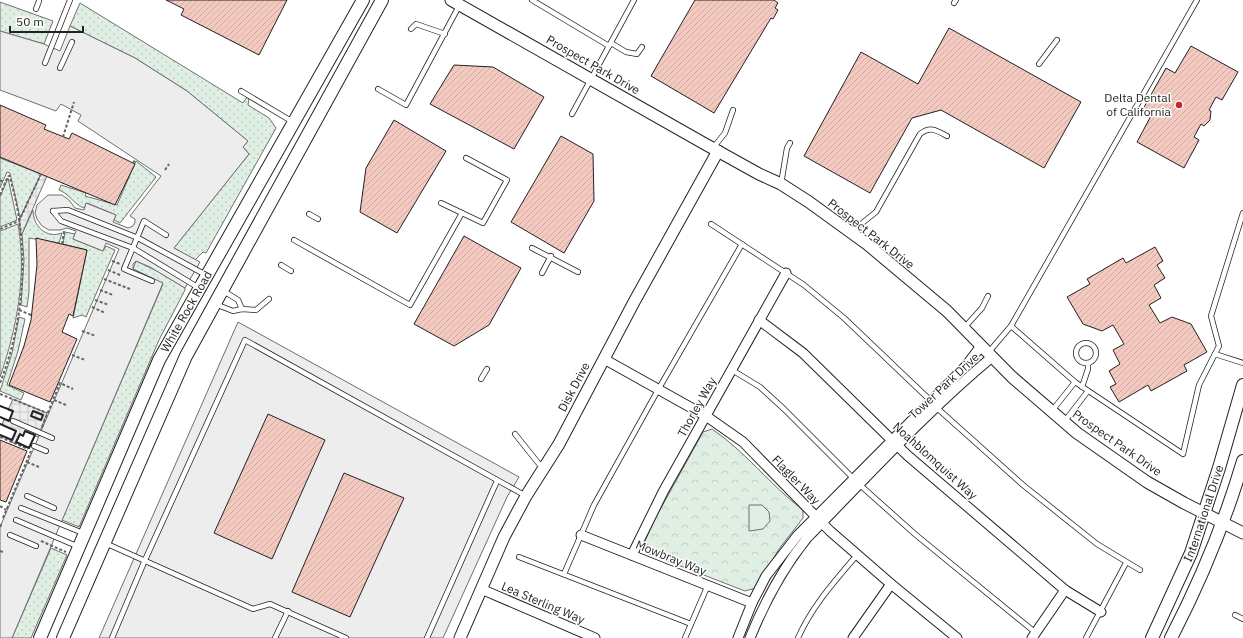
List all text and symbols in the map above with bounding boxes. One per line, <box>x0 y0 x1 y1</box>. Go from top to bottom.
scale bar <box>10 8 83 34</box>
text: 50 m <box>16 14 44 29</box>
street label: Prospect Park Drive <box>544 32 643 98</box>
place label: Delta Dental of California <box>1104 90 1172 119</box>
marker: Delta Dental of California <box>1174 100 1184 110</box>
street label: Prospect Park Drive <box>825 195 918 272</box>
street label: White Rock Road <box>157 268 215 355</box>
street label: Tower Park Drive <box>905 349 982 422</box>
street label: Disk Drive <box>554 359 593 414</box>
street label: Thorley Way <box>674 374 719 439</box>
street label: Prospect Park Drive <box>1070 406 1165 479</box>
street label: Noahblomquist Way <box>890 419 981 502</box>
street label: Flagler Way <box>769 452 824 507</box>
street label: International Drive <box>1180 463 1227 564</box>
street label: Mowbray Way <box>634 537 709 579</box>
street label: Lea Sterling Way <box>499 578 587 627</box>

